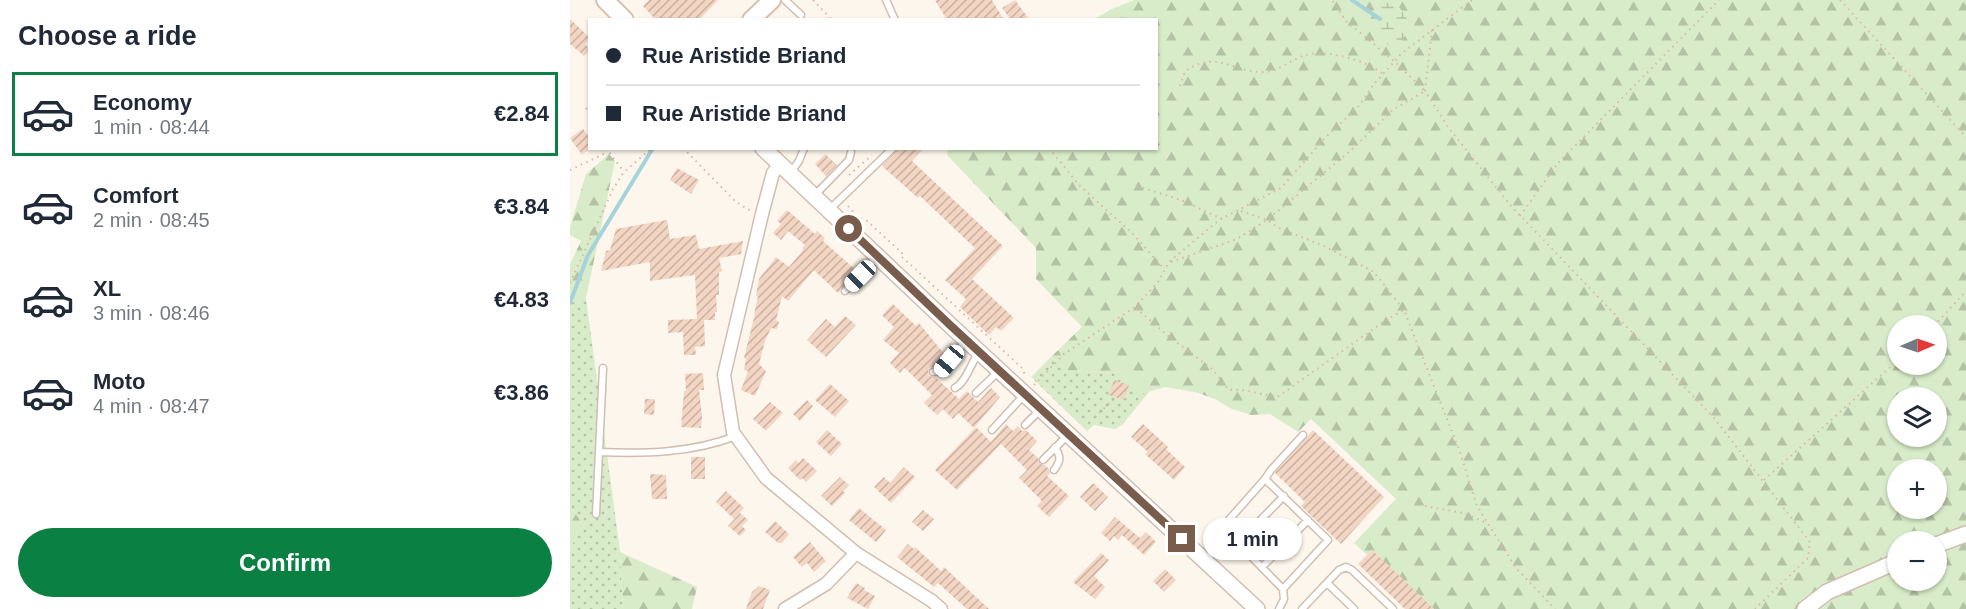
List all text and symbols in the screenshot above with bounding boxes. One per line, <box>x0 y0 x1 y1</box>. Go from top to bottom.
text: Choose a ride <box>18 21 197 51</box>
text: Rue Aristide Briand <box>642 43 847 68</box>
icon: car <box>21 87 75 141</box>
text: Economy <box>93 90 192 115</box>
text: €2.84 <box>494 101 549 126</box>
text: Rue Aristide Briand <box>642 101 847 126</box>
text: 1 min · 08:44 <box>93 116 210 138</box>
icon: car <box>21 180 75 234</box>
text: Comfort <box>93 183 179 208</box>
text: €3.84 <box>494 194 549 219</box>
text: 2 min · 08:45 <box>93 209 210 231</box>
route start <box>835 215 862 242</box>
car <box>841 257 879 295</box>
icon: car <box>21 273 75 327</box>
text: XL <box>93 276 121 301</box>
text: €4.83 <box>494 287 549 312</box>
text: 3 min · 08:46 <box>93 302 210 324</box>
north arrow <box>1887 315 1947 375</box>
map controls <box>1887 315 1947 591</box>
car <box>931 341 967 381</box>
icon: car <box>21 366 75 420</box>
text: Moto <box>93 369 146 394</box>
text: €3.86 <box>494 380 549 405</box>
button: layers <box>1887 387 1947 447</box>
text: 4 min · 08:47 <box>93 395 210 417</box>
button: + <box>1887 459 1947 519</box>
callout: 1 min <box>1203 518 1302 560</box>
route end <box>1168 525 1195 552</box>
button: Confirm <box>18 528 552 597</box>
text: 1 min <box>1226 528 1279 550</box>
button: − <box>1887 531 1947 591</box>

